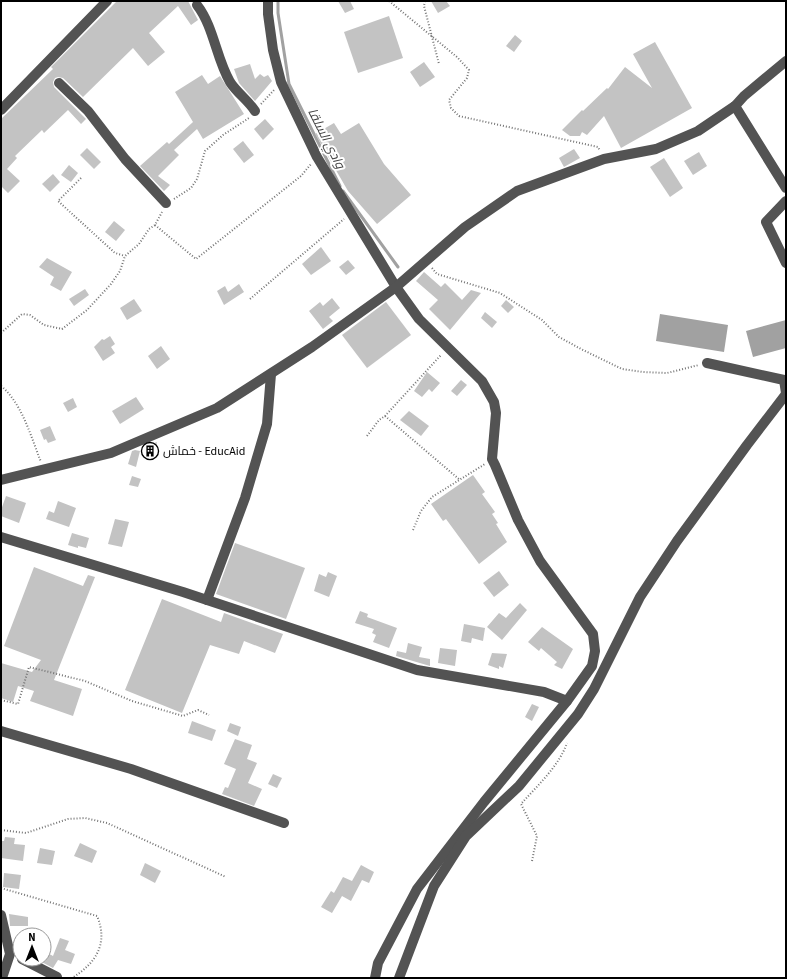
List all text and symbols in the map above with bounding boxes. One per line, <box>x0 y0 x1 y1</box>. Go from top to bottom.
water label: وادي السلقا <box>302 105 349 173</box>
building icon: خماش - EducAid <box>140 441 160 461</box>
place label: خماش - EducAid <box>163 443 245 460</box>
north arrow <box>12 927 52 967</box>
text: N <box>28 930 36 945</box>

